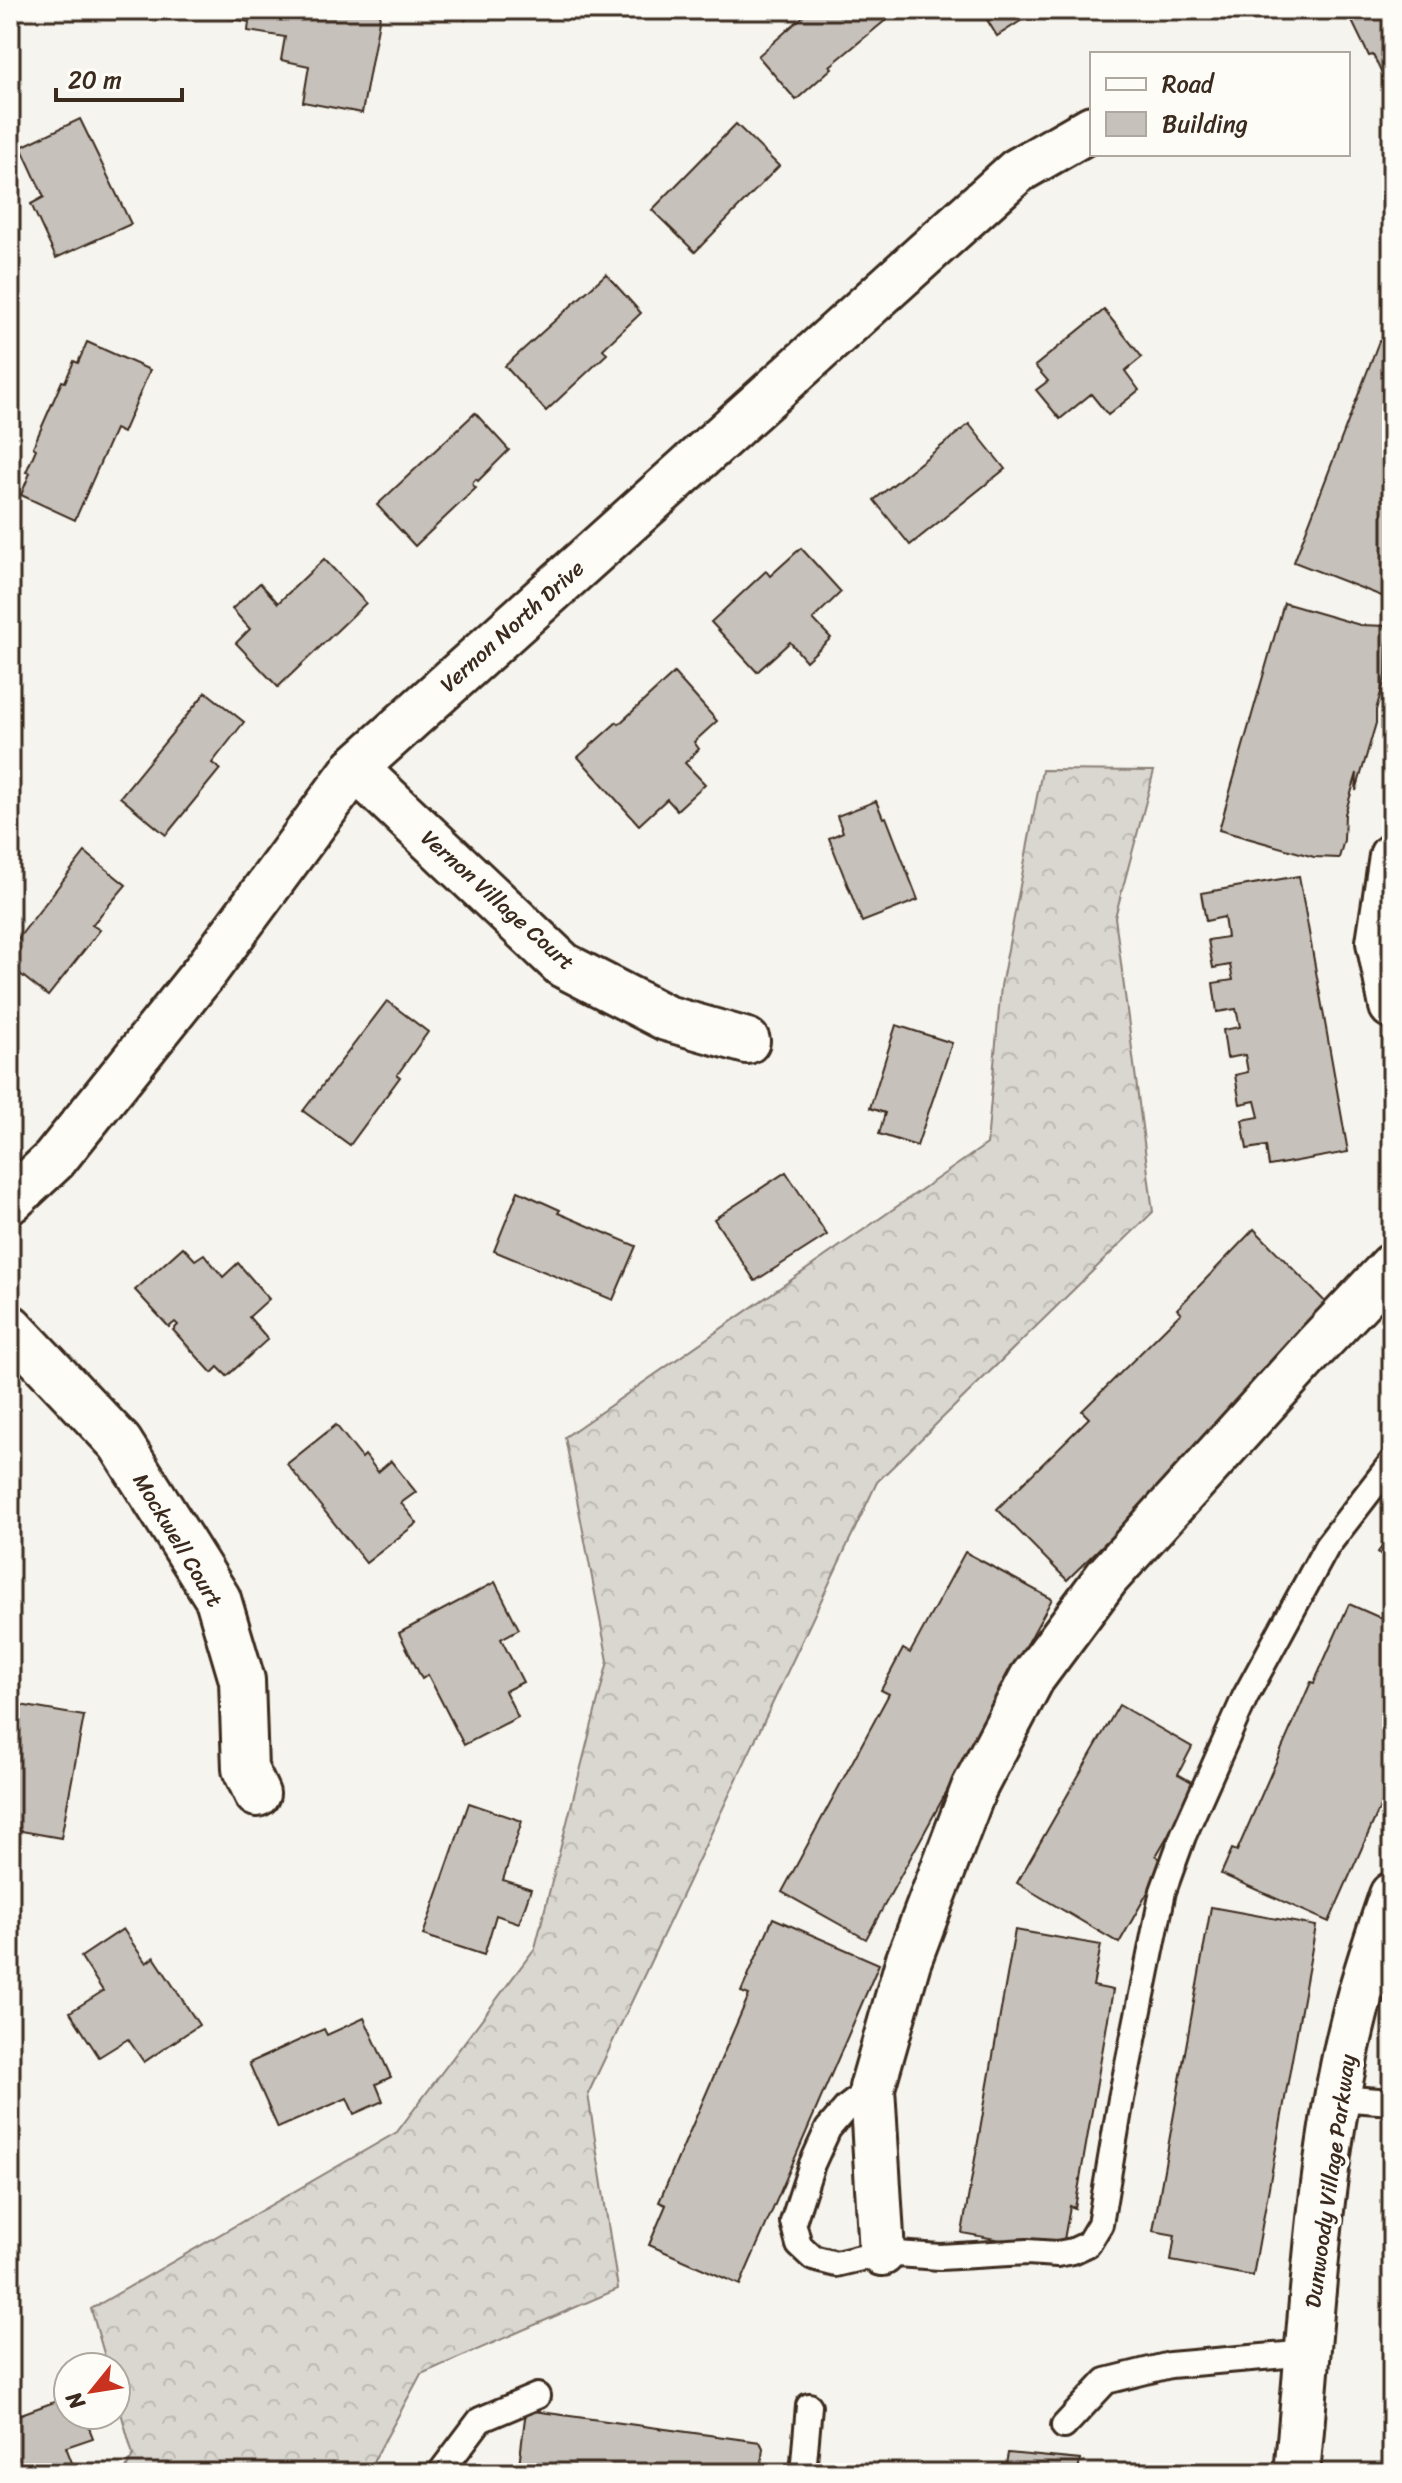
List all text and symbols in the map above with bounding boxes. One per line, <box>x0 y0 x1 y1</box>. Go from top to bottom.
scale bar <box>56 52 182 102</box>
legend <box>1090 52 1350 156</box>
text: 20 m <box>68 59 122 101</box>
text: Road <box>1162 63 1216 105</box>
text: Building <box>1162 103 1248 145</box>
street label: Vernon North Drive <box>431 550 593 702</box>
street label: Vernon Village Court <box>412 820 585 981</box>
street label: Mockwell Court <box>122 1465 234 1615</box>
street label: Dunwoody Village Parkway <box>1293 2051 1367 2310</box>
north arrow <box>52 2351 132 2431</box>
text: N <box>54 2384 96 2418</box>

